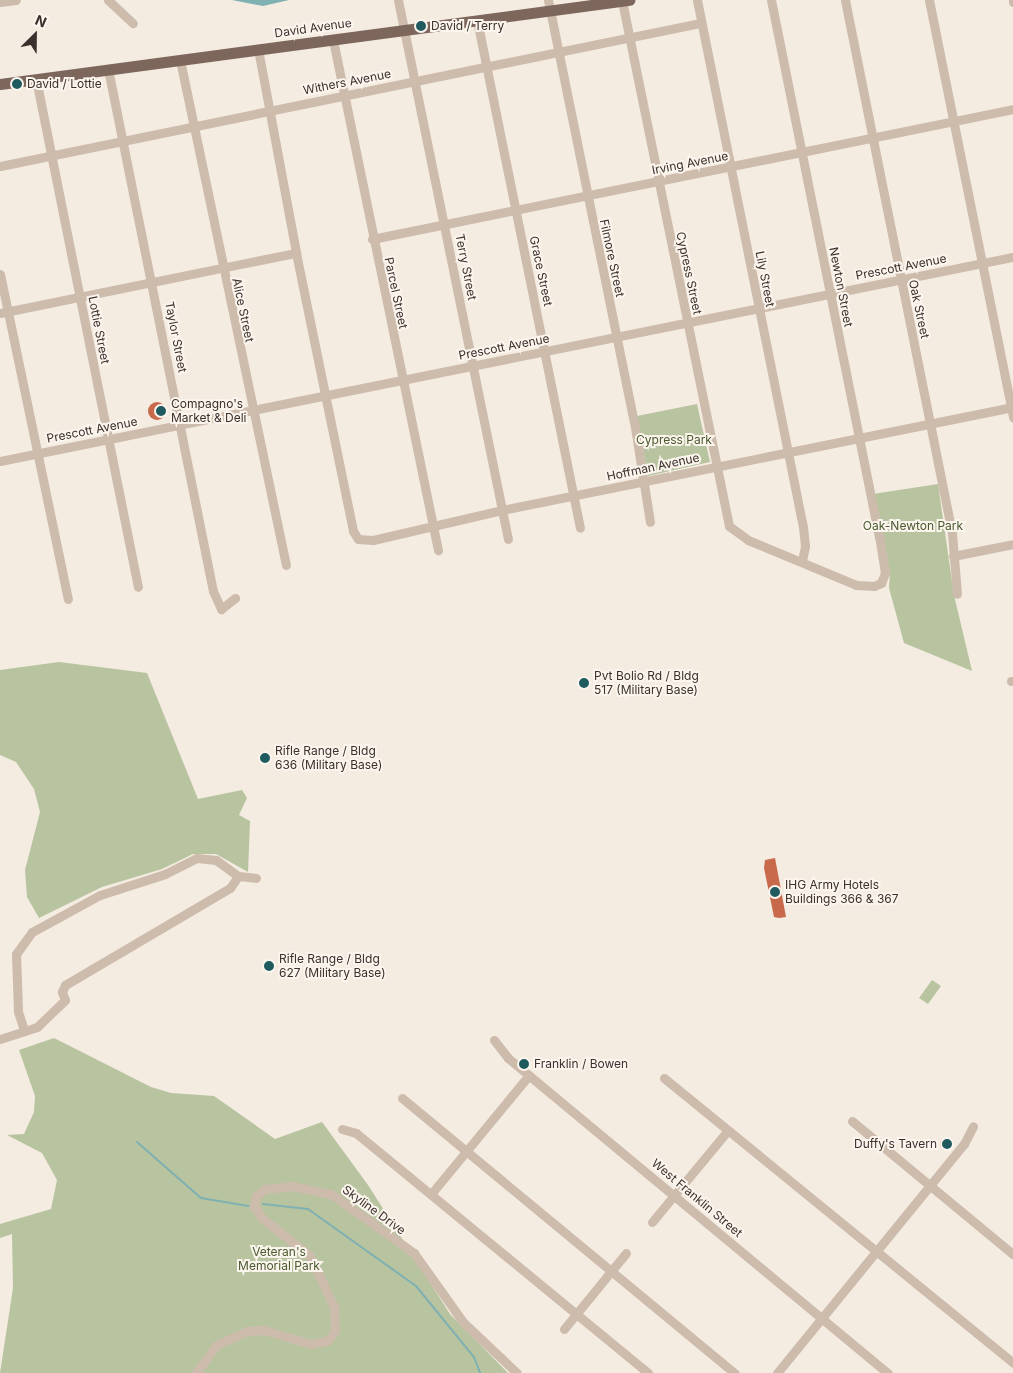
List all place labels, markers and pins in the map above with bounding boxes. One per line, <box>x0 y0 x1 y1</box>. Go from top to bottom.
place label: David / Terry <box>431 19 504 33</box>
marker: David / Terry <box>415 20 427 32</box>
place label: David / Lottie <box>27 77 102 91</box>
marker: David / Lottie <box>11 78 23 90</box>
place label: Compagno's Market & Deli <box>171 397 246 425</box>
marker: Compagno's Market & Deli <box>155 405 167 417</box>
place label: Pvt Bolio Rd / Bldg 517 (Military Base) <box>594 669 699 697</box>
marker: Pvt Bolio Rd / Bldg 517 (Military Base) <box>578 677 590 689</box>
place label: Rifle Range / Bldg 636 (Military Base) <box>275 744 382 772</box>
marker: Rifle Range / Bldg 636 (Military Base) <box>259 752 271 764</box>
place label: IHG Army Hotels Buildings 366 & 367 <box>785 878 899 906</box>
marker: IHG Army Hotels Buildings 366 & 367 <box>769 886 781 898</box>
place label: Rifle Range / Bldg 627 (Military Base) <box>279 952 386 980</box>
marker: Rifle Range / Bldg 627 (Military Base) <box>263 960 275 972</box>
place label: Franklin / Bowen <box>534 1057 628 1071</box>
marker: Franklin / Bowen <box>518 1058 530 1070</box>
place label: Duffy's Tavern <box>854 1137 937 1151</box>
marker: Duffy's Tavern <box>941 1138 953 1150</box>

